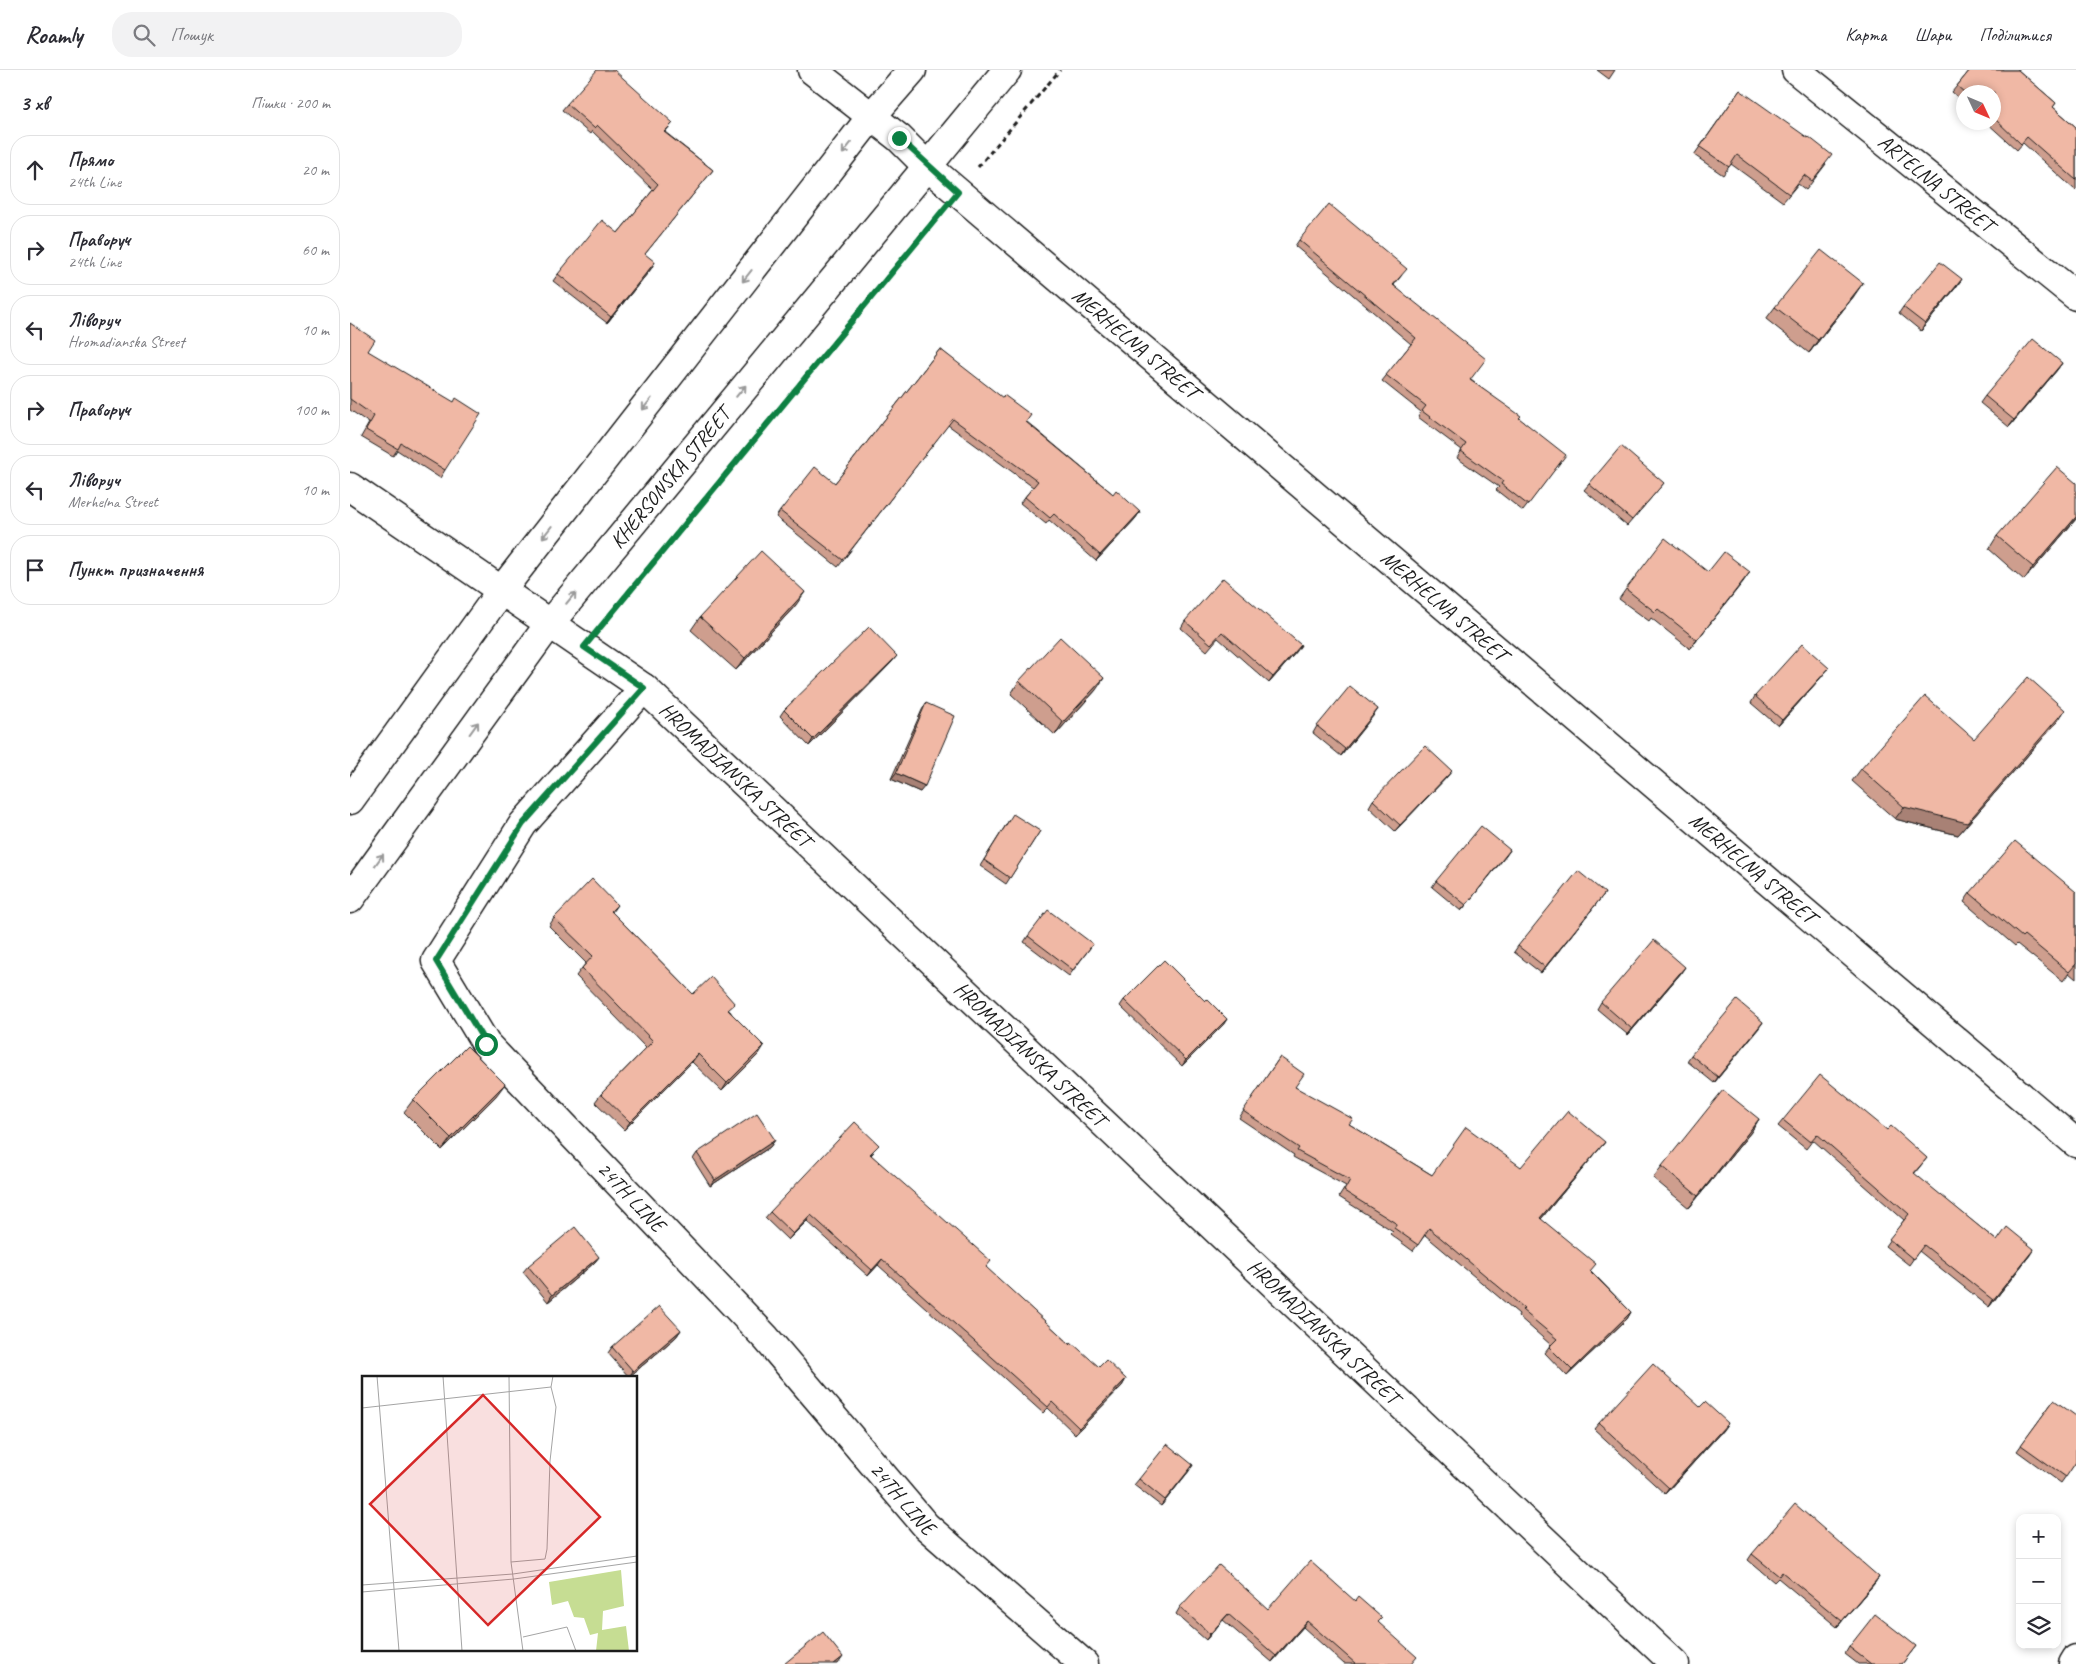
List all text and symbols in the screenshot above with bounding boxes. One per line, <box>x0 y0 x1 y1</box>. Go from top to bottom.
search box <box>112 12 462 57</box>
text: Roamly <box>25 20 82 50</box>
icon: search <box>130 21 158 49</box>
text: Пошук <box>170 23 213 47</box>
text: Карта <box>1845 24 1886 46</box>
text: Шари <box>1914 24 1951 46</box>
text: Поділитися <box>1979 24 2051 46</box>
north arrow <box>1956 85 2001 130</box>
text: 3 хв <box>20 90 49 116</box>
text: Пішки · 200 m <box>251 93 330 113</box>
route end <box>888 127 911 150</box>
street label: ARTELNA STREET <box>1873 129 2003 241</box>
one-way arrow <box>842 141 853 154</box>
text: Прямо <box>68 148 113 172</box>
icon: ahead <box>21 156 49 184</box>
text: 20 m <box>302 160 329 180</box>
text: 24th Line <box>68 172 121 192</box>
text: Праворуч <box>68 228 130 252</box>
icon: right <box>21 236 49 264</box>
text: 60 m <box>302 240 329 260</box>
text: 24th Line <box>68 252 121 272</box>
one-way arrow <box>742 269 753 282</box>
street label: MERHELNA STREET <box>1067 282 1209 408</box>
text: Ліворуч <box>68 308 120 332</box>
icon: left <box>21 316 49 344</box>
text: 10 m <box>302 320 329 340</box>
text: Hromadianska Street <box>68 332 185 352</box>
one-way arrow <box>736 385 747 398</box>
icon: right <box>21 396 49 424</box>
one-way arrow <box>642 397 653 410</box>
text: Праворуч <box>68 398 130 422</box>
street label: KHERSONSKA STREET <box>604 398 739 554</box>
text: 100 m <box>295 400 329 420</box>
text: Ліворуч <box>68 468 120 492</box>
icon: left <box>21 476 49 504</box>
text: 10 m <box>302 480 329 500</box>
text: Merhelna Street <box>68 492 158 512</box>
one-way arrow <box>542 525 553 538</box>
street label: MERHELNA STREET <box>1376 545 1517 670</box>
icon: arrive <box>21 556 49 584</box>
text: Пункт призначення <box>68 558 203 582</box>
one-way arrow <box>565 591 577 604</box>
street label: HROMADIANSKA STREET <box>654 697 821 856</box>
one-way arrow <box>469 721 479 735</box>
street label: MERHELNA STREET <box>1684 807 1826 933</box>
one-way arrow <box>373 854 384 867</box>
street label: HROMADIANSKA STREET <box>949 976 1115 1135</box>
route start <box>475 1033 498 1056</box>
street label: 24TH LINE <box>592 1156 673 1239</box>
street label: HROMADIANSKA STREET <box>1242 1253 1409 1413</box>
inset map <box>362 1376 638 1652</box>
street label: 24TH LINE <box>864 1457 942 1542</box>
map controls <box>2016 1514 2061 1649</box>
button: + <box>2016 1514 2061 1559</box>
button: − <box>2016 1559 2061 1604</box>
button: layers <box>2016 1604 2061 1649</box>

